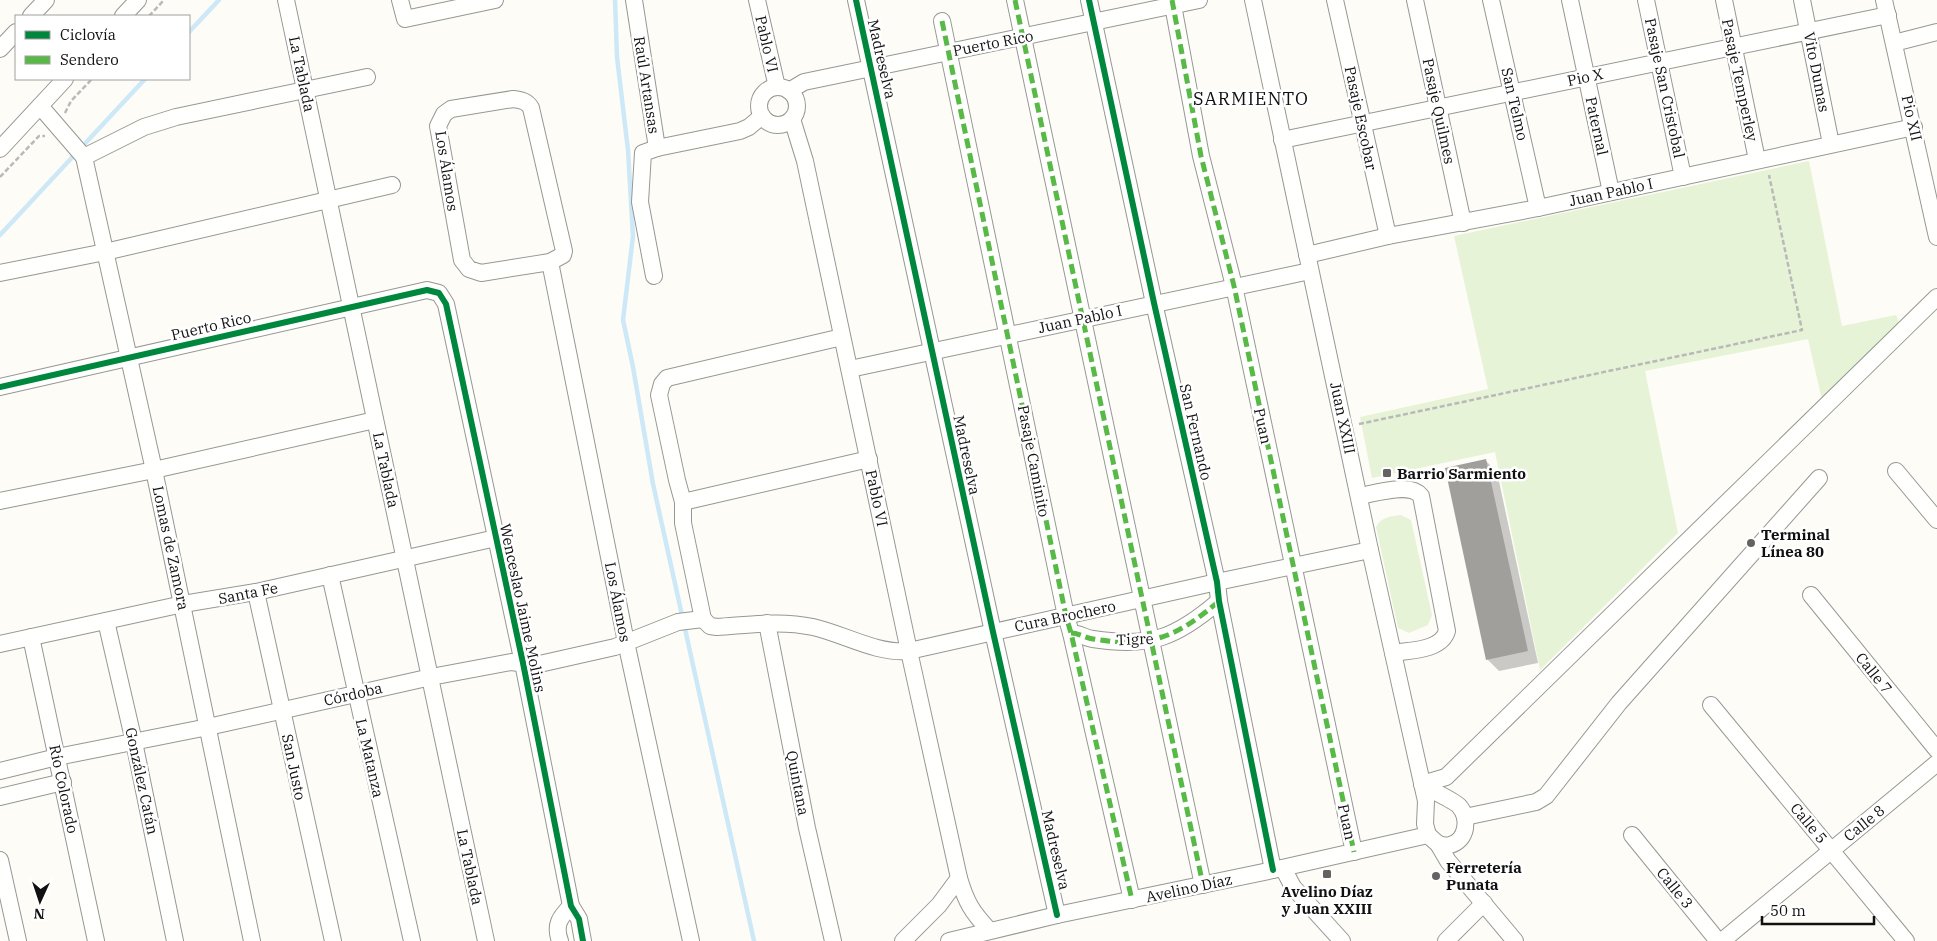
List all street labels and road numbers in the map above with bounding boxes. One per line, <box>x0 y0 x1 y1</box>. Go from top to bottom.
street label: Pablo VI <box>751 14 783 74</box>
street label: Pasaje San Cristobal <box>1641 16 1689 160</box>
street label: Madreselva <box>864 17 900 101</box>
street label: Pasaje Temperley <box>1718 17 1762 143</box>
street label: Puerto Rico <box>951 26 1035 60</box>
street label: Vito Dumas <box>1800 30 1834 114</box>
street label: La Tablada <box>285 34 319 114</box>
street label: Raúl Artansas <box>630 35 664 135</box>
street label: Pasaje Quilmes <box>1418 56 1460 166</box>
street label: Pasaje Escobar <box>1341 64 1381 172</box>
street label: Pio X <box>1565 64 1605 90</box>
street label: San Telmo <box>1497 66 1533 142</box>
street label: Pio XII <box>1898 93 1926 143</box>
street label: Paternal <box>1582 95 1612 157</box>
street label: Los Álamos <box>431 129 463 213</box>
street label: Juan Pablo I <box>1567 174 1655 210</box>
street label: Juan Pablo I <box>1036 301 1124 337</box>
street label: Puerto Rico <box>169 308 253 344</box>
street label: Juan XXIII <box>1326 380 1360 456</box>
street label: San Fernando <box>1176 382 1216 482</box>
street label: Pasaje Caminito <box>1014 403 1054 519</box>
street label: Puan <box>1250 406 1276 446</box>
street label: Madreselva <box>949 413 985 497</box>
street label: La Tablada <box>369 430 403 510</box>
street label: Pablo VI <box>862 468 892 528</box>
street label: Lomas de Zamora <box>149 484 193 612</box>
street label: Wenceslao Jaime Molins <box>496 522 550 694</box>
street label: Los Álamos <box>601 560 635 644</box>
street label: Santa Fe <box>217 578 279 608</box>
street label: Cura Brochero <box>1013 596 1117 636</box>
street label: Tigre <box>1116 629 1154 649</box>
street label: Calle 7 <box>1852 649 1896 697</box>
street label: Córdoba <box>322 678 384 710</box>
street label: La Matanza <box>352 717 388 799</box>
street label: González Catán <box>121 726 163 837</box>
street label: San Justo <box>278 732 310 802</box>
street label: Río Colorado <box>45 743 83 835</box>
street label: Quintana <box>782 749 814 817</box>
street label: Calle 5 <box>1787 799 1831 847</box>
street label: Calle 8 <box>1840 801 1888 845</box>
street label: Puan <box>1334 802 1360 842</box>
street label: Madreselva <box>1038 808 1074 892</box>
street label: La Tablada <box>453 827 487 907</box>
street label: Calle 3 <box>1653 864 1697 912</box>
street label: Avelino Díaz <box>1144 870 1234 906</box>

